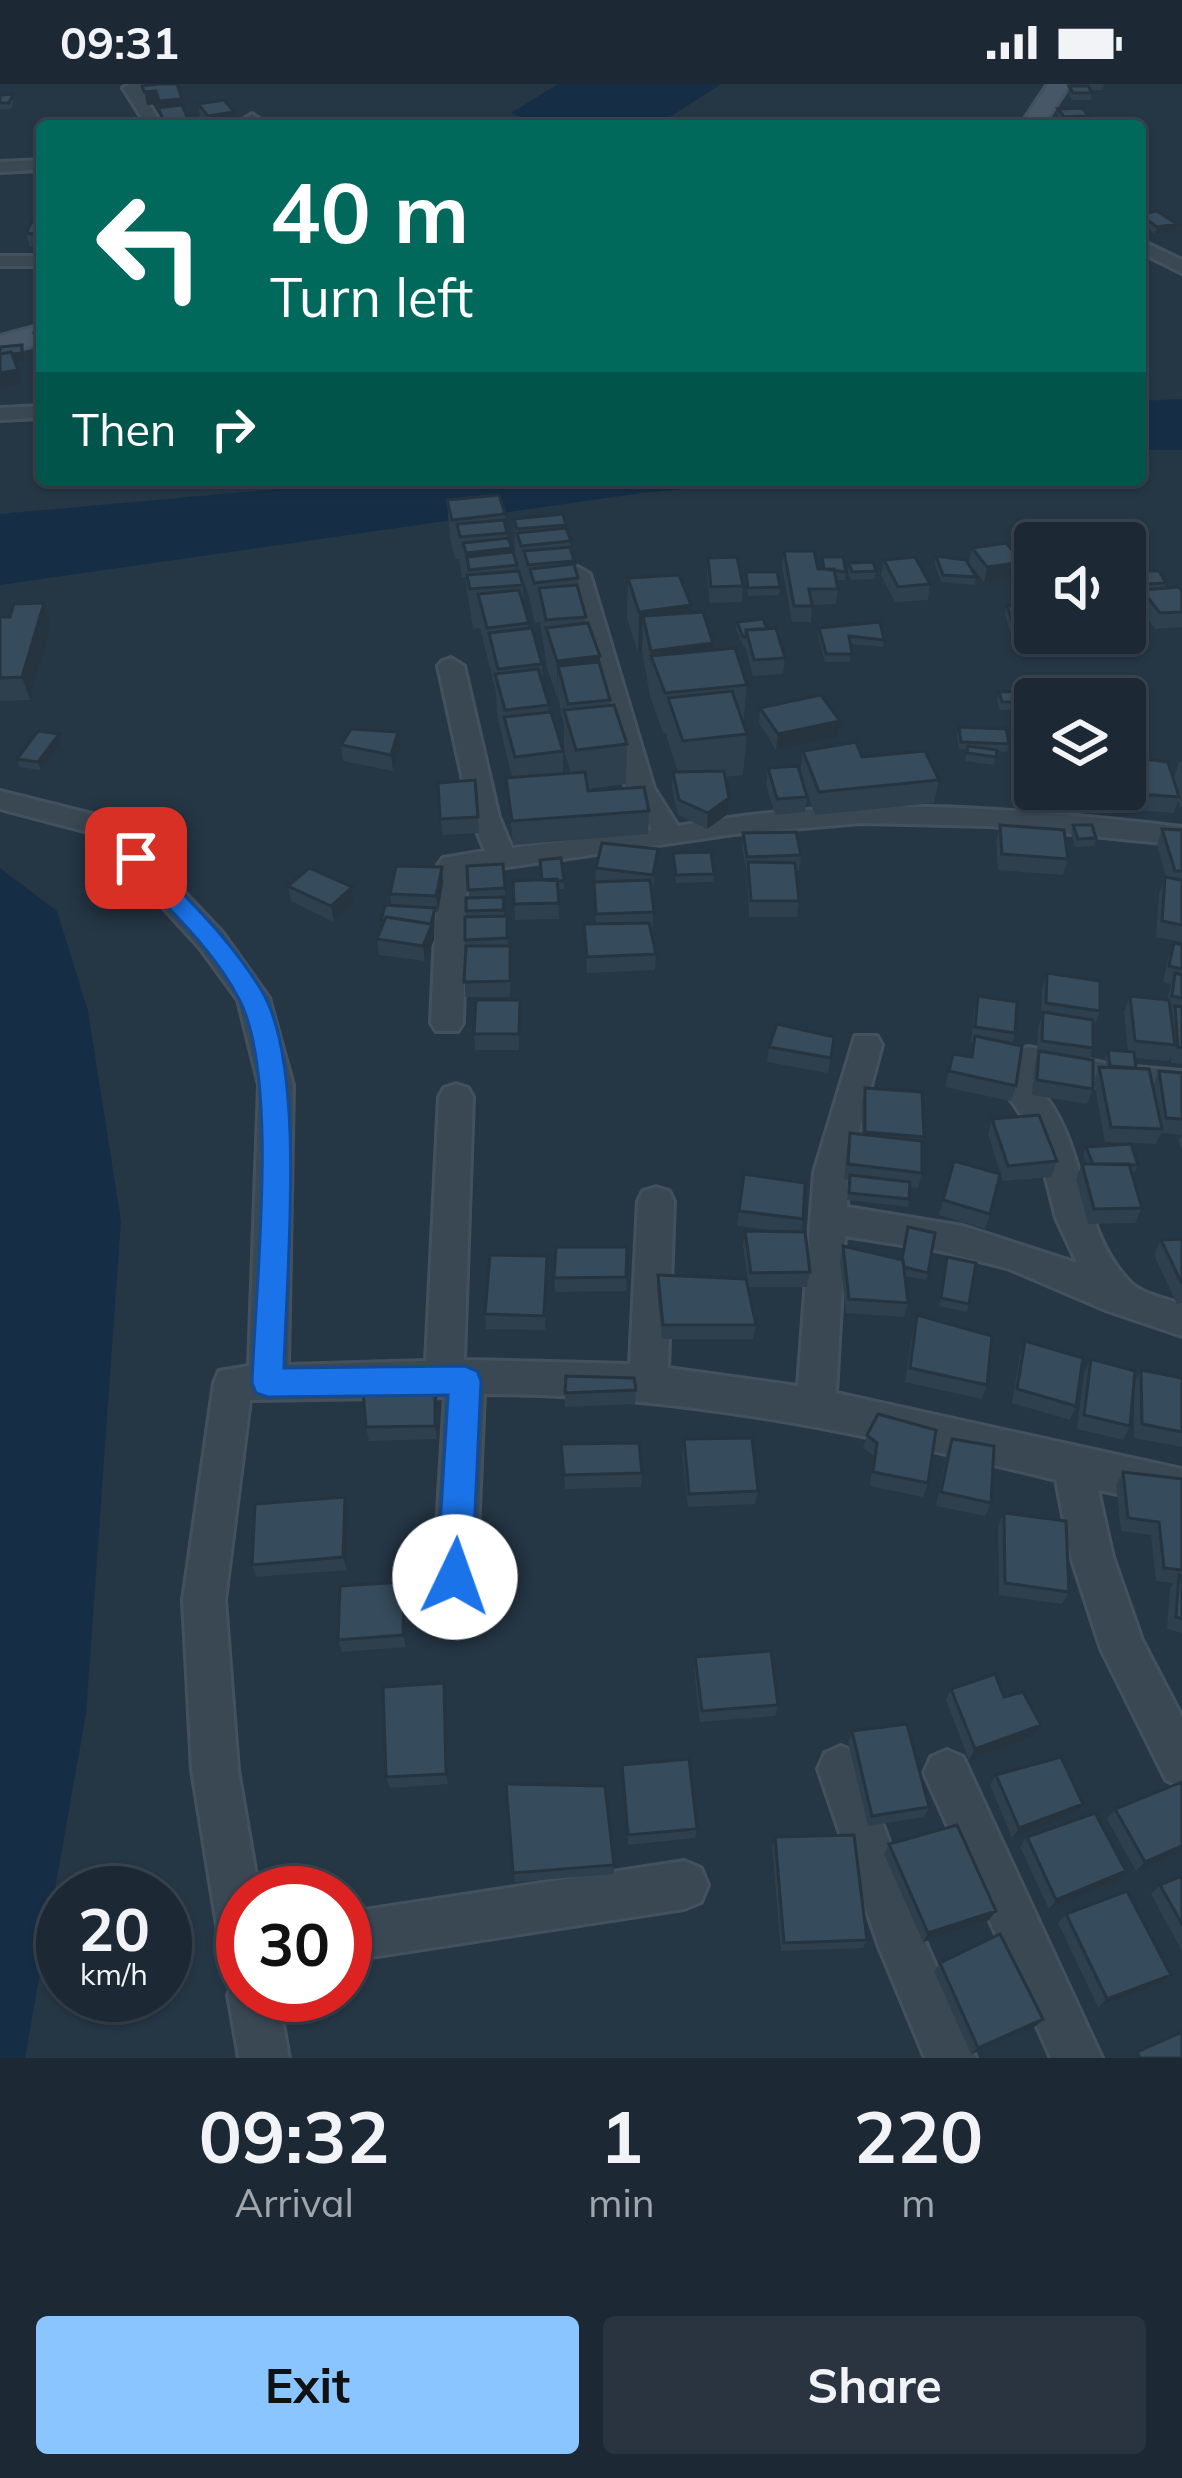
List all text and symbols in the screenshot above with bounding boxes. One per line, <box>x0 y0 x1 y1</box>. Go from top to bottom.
text: 09:31 <box>60 14 179 70</box>
text: 40 m <box>270 159 469 264</box>
icon: left <box>72 168 228 324</box>
text: Turn left <box>270 263 473 331</box>
icon: right <box>200 396 266 462</box>
text: Then <box>72 401 176 457</box>
map controls <box>1014 522 1146 810</box>
button: sound <box>1014 522 1146 654</box>
button: layers <box>1014 678 1146 810</box>
pin <box>85 807 187 909</box>
icon: arrive <box>103 825 169 891</box>
position arrow <box>392 1514 518 1640</box>
speed limit sign: 30 <box>216 1866 372 2022</box>
text: 20 <box>78 1891 150 1966</box>
text: km/h <box>80 1955 148 1993</box>
text: 09:32 <box>199 2091 389 2181</box>
text: 1 <box>600 2091 643 2181</box>
text: 220 <box>854 2091 983 2181</box>
text: Arrival <box>235 2178 354 2227</box>
text: min <box>588 2178 655 2227</box>
text: m <box>901 2178 935 2227</box>
button: Exit <box>36 2316 579 2454</box>
button: Share <box>603 2316 1146 2454</box>

